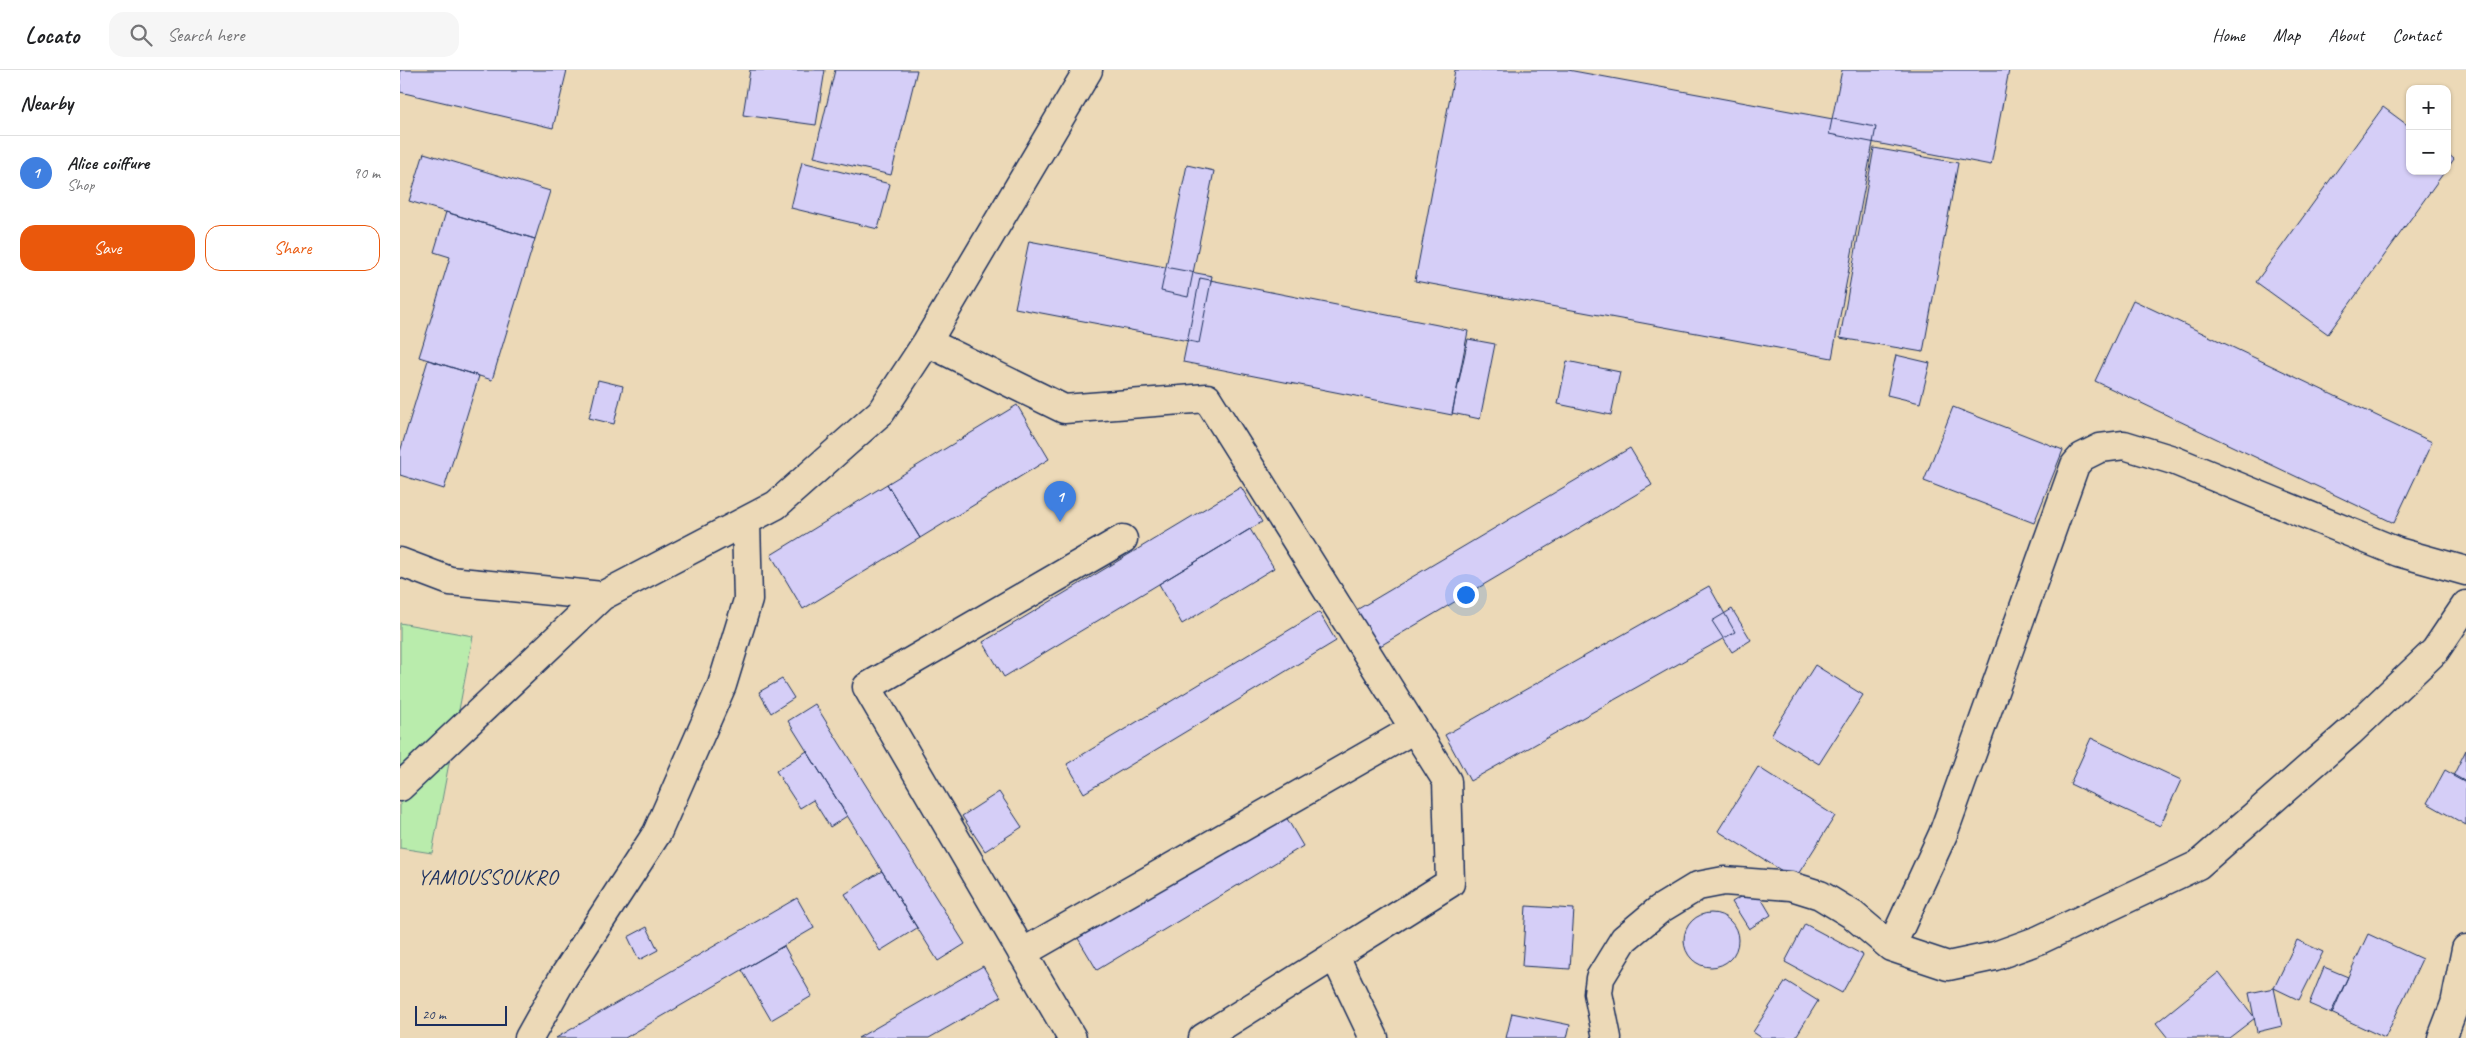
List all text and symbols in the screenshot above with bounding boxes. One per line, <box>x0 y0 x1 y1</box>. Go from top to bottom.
search box <box>109 12 459 57</box>
text: Locato <box>25 20 79 50</box>
icon: search <box>127 21 155 49</box>
text: Search here <box>167 23 245 47</box>
text: Home <box>2212 24 2245 46</box>
text: Map <box>2273 24 2300 46</box>
text: About <box>2328 24 2364 46</box>
text: Contact <box>2392 24 2441 46</box>
map controls <box>2406 85 2451 175</box>
button: + <box>2406 85 2451 130</box>
text: Nearby <box>20 90 73 116</box>
button: − <box>2406 130 2451 175</box>
text: Alice coiffure <box>67 151 149 175</box>
text: 1 <box>32 163 40 183</box>
text: 90 m <box>353 163 380 183</box>
text: Shop <box>67 175 94 195</box>
button: Save <box>20 225 195 271</box>
button: Share <box>205 225 380 271</box>
pin: 1 <box>1044 481 1076 522</box>
your location <box>1453 582 1479 608</box>
district label: YAMOUSSOUKRO <box>418 864 560 890</box>
scale bar <box>415 1003 508 1026</box>
text: 20 m <box>422 1006 446 1023</box>

